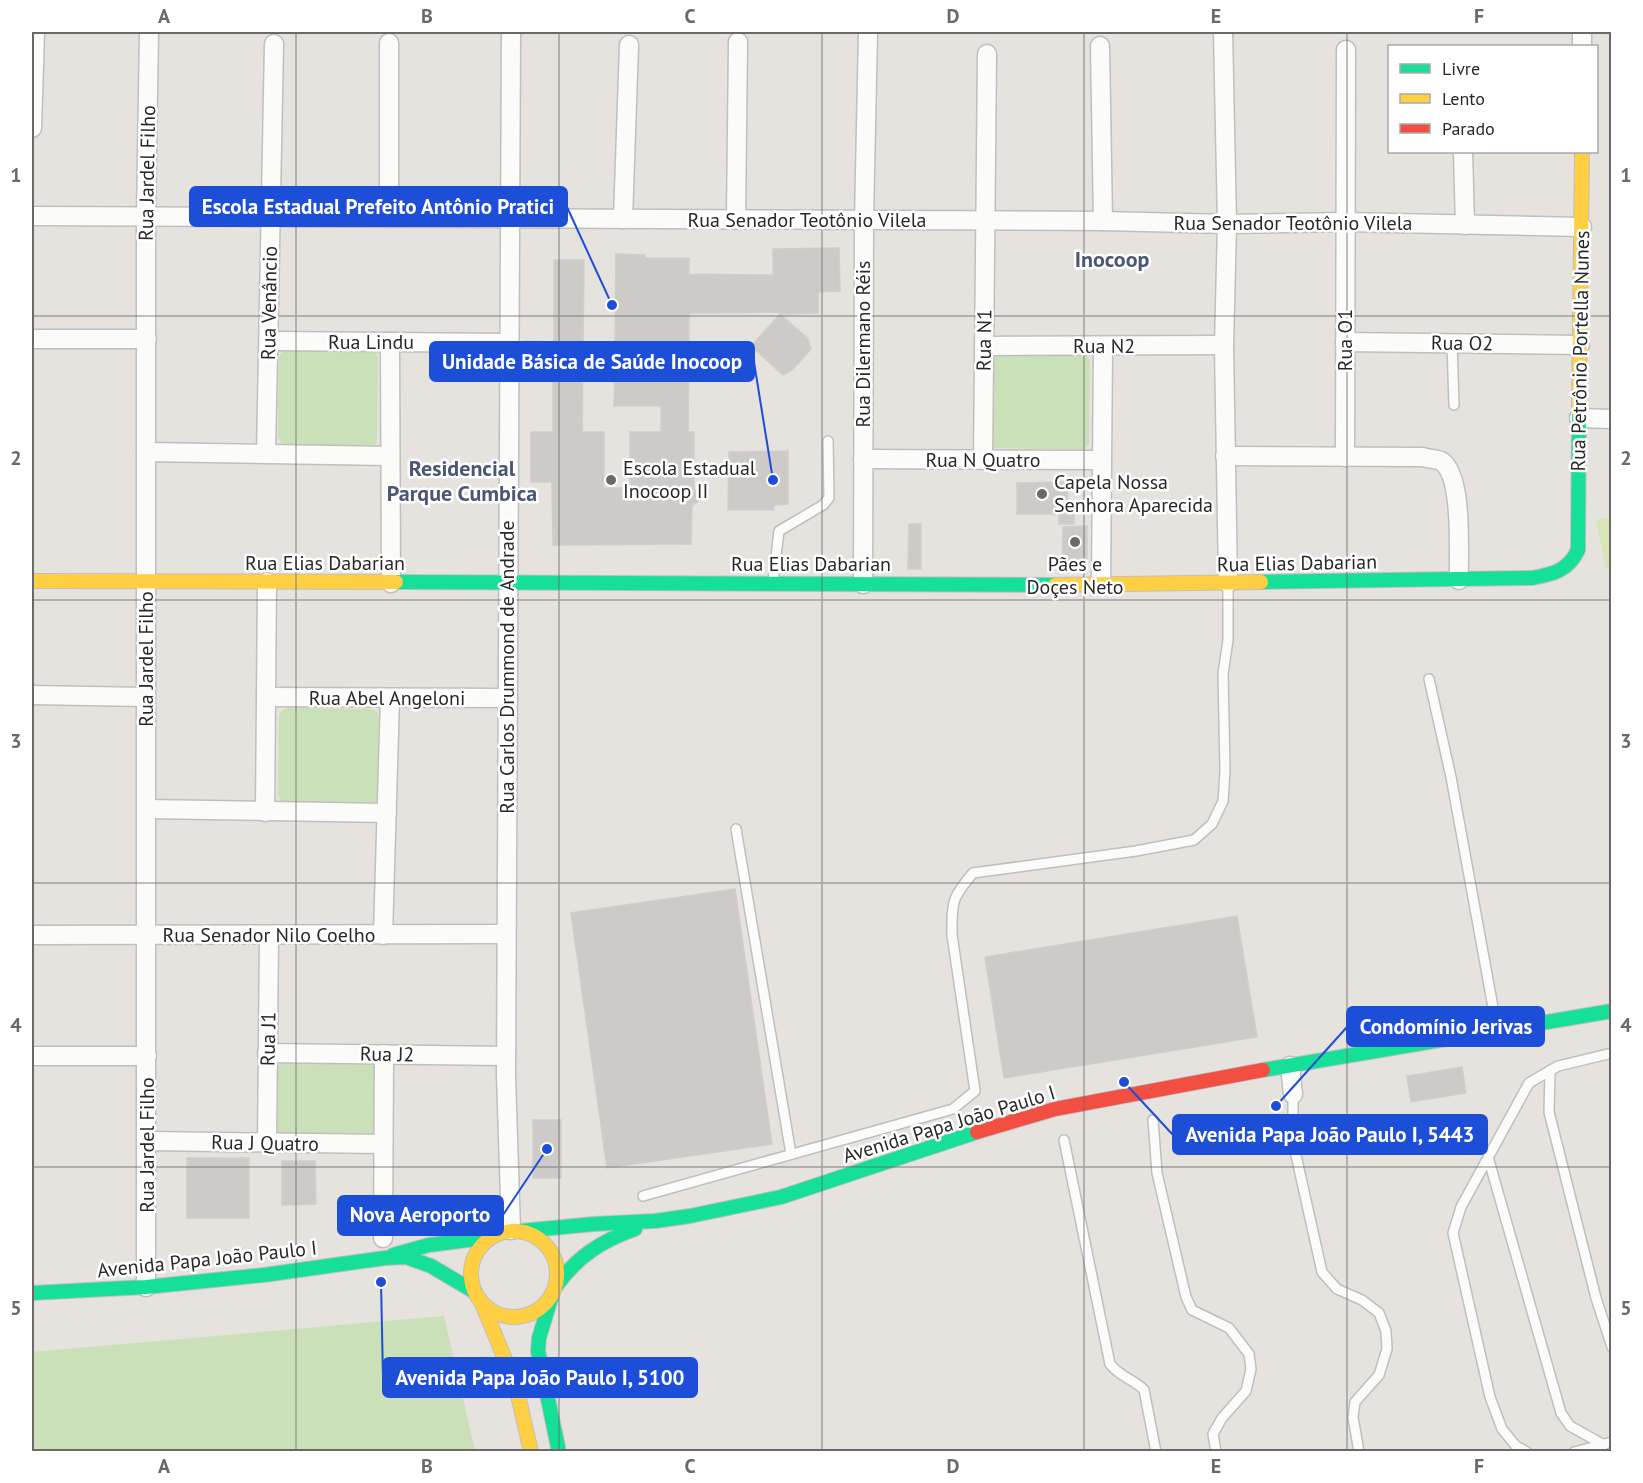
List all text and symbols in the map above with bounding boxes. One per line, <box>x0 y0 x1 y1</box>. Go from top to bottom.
text: A <box>158 3 171 29</box>
text: B <box>421 3 433 29</box>
text: C <box>684 3 696 29</box>
text: D <box>947 3 960 29</box>
text: E <box>1211 3 1221 29</box>
text: F <box>1474 3 1484 29</box>
legend <box>1388 45 1598 153</box>
text: Livre <box>1442 57 1480 80</box>
text: Lento <box>1442 87 1485 110</box>
street label: Rua Jardel Filho <box>133 105 161 241</box>
text: Parado <box>1442 117 1495 140</box>
text: 1 <box>10 162 22 188</box>
text: 1 <box>1620 162 1632 188</box>
callout: Escola Estadual Prefeito Antônio Pratici <box>190 187 567 226</box>
text: Escola Estadual Prefeito Antônio Pratici <box>202 193 554 220</box>
street label: Rua Senador Teotônio Vilela <box>687 207 927 233</box>
street label: Rua Senador Teotônio Vilela <box>1173 210 1413 236</box>
street label: Rua Petrônio Portella Nunes <box>1565 230 1595 472</box>
district label: Inocoop <box>1075 245 1149 273</box>
street label: Rua Venâncio <box>255 246 283 360</box>
street label: Rua Dilermano Réis <box>850 260 876 428</box>
street label: Rua N1 <box>970 309 998 371</box>
street label: Rua O1 <box>1332 309 1358 371</box>
street label: Rua Lindu <box>328 329 414 355</box>
street label: Rua O2 <box>1431 329 1493 357</box>
street label: Rua N2 <box>1073 333 1135 359</box>
callout: Unidade Básica de Saúde Inocoop <box>430 342 754 381</box>
text: Unidade Básica de Saúde Inocoop <box>442 348 742 375</box>
text: 2 <box>10 445 22 471</box>
text: 2 <box>1620 445 1632 471</box>
street label: Rua N Quatro <box>925 447 1041 473</box>
district label: Residencial Parque Cumbica <box>387 454 537 507</box>
place label: Escola Estadual Inocoop II <box>623 455 756 504</box>
place label: Capela Nossa Senhora Aparecida <box>1054 469 1213 518</box>
marker: Escola Estadual Inocoop II <box>604 473 618 487</box>
marker: Capela Nossa Senhora Aparecida <box>1035 487 1049 501</box>
street label: Rua Carlos Drummond de Andrade <box>494 520 520 814</box>
marker: Pães e Doçes Neto <box>1068 535 1082 549</box>
street label: Rua Elias Dabarian <box>1217 549 1377 577</box>
street label: Rua Elias Dabarian <box>245 550 405 576</box>
street label: Rua Elias Dabarian <box>731 551 891 577</box>
place label: Pães e Doçes Neto <box>1026 551 1124 600</box>
street label: Rua Jardel Filho <box>133 591 159 727</box>
street label: Rua Abel Angeloni <box>309 685 465 711</box>
text: 3 <box>10 728 22 754</box>
text: 3 <box>1620 728 1632 754</box>
street label: Rua Senador Nilo Coelho <box>163 922 375 948</box>
callout: Condomínio Jerivas <box>1347 1007 1544 1046</box>
text: 4 <box>10 1012 22 1038</box>
street label: Rua J1 <box>255 1012 281 1066</box>
text: 4 <box>1620 1012 1632 1038</box>
text: Condomínio Jerivas <box>1360 1013 1532 1040</box>
street label: Rua J2 <box>360 1041 414 1067</box>
street label: Rua Jardel Filho <box>134 1077 160 1213</box>
street label: Avenida Papa João Paulo I <box>840 1079 1058 1169</box>
callout: Avenida Papa João Paulo I, 5443 <box>1173 1115 1487 1154</box>
text: Avenida Papa João Paulo I, 5443 <box>1185 1121 1475 1148</box>
street label: Rua J Quatro <box>211 1129 319 1157</box>
callout: Nova Aeroporto <box>338 1196 503 1235</box>
text: Nova Aeroporto <box>350 1201 490 1228</box>
street label: Avenida Papa João Paulo I <box>96 1235 318 1283</box>
text: 5 <box>10 1295 22 1321</box>
text: 5 <box>1620 1295 1632 1321</box>
callout: Avenida Papa João Paulo I, 5100 <box>383 1358 697 1397</box>
text: Avenida Papa João Paulo I, 5100 <box>395 1364 685 1391</box>
text: A <box>158 1453 171 1479</box>
text: B <box>421 1453 433 1479</box>
text: C <box>684 1453 696 1479</box>
text: D <box>947 1453 960 1479</box>
text: E <box>1211 1453 1221 1479</box>
text: F <box>1474 1453 1484 1479</box>

